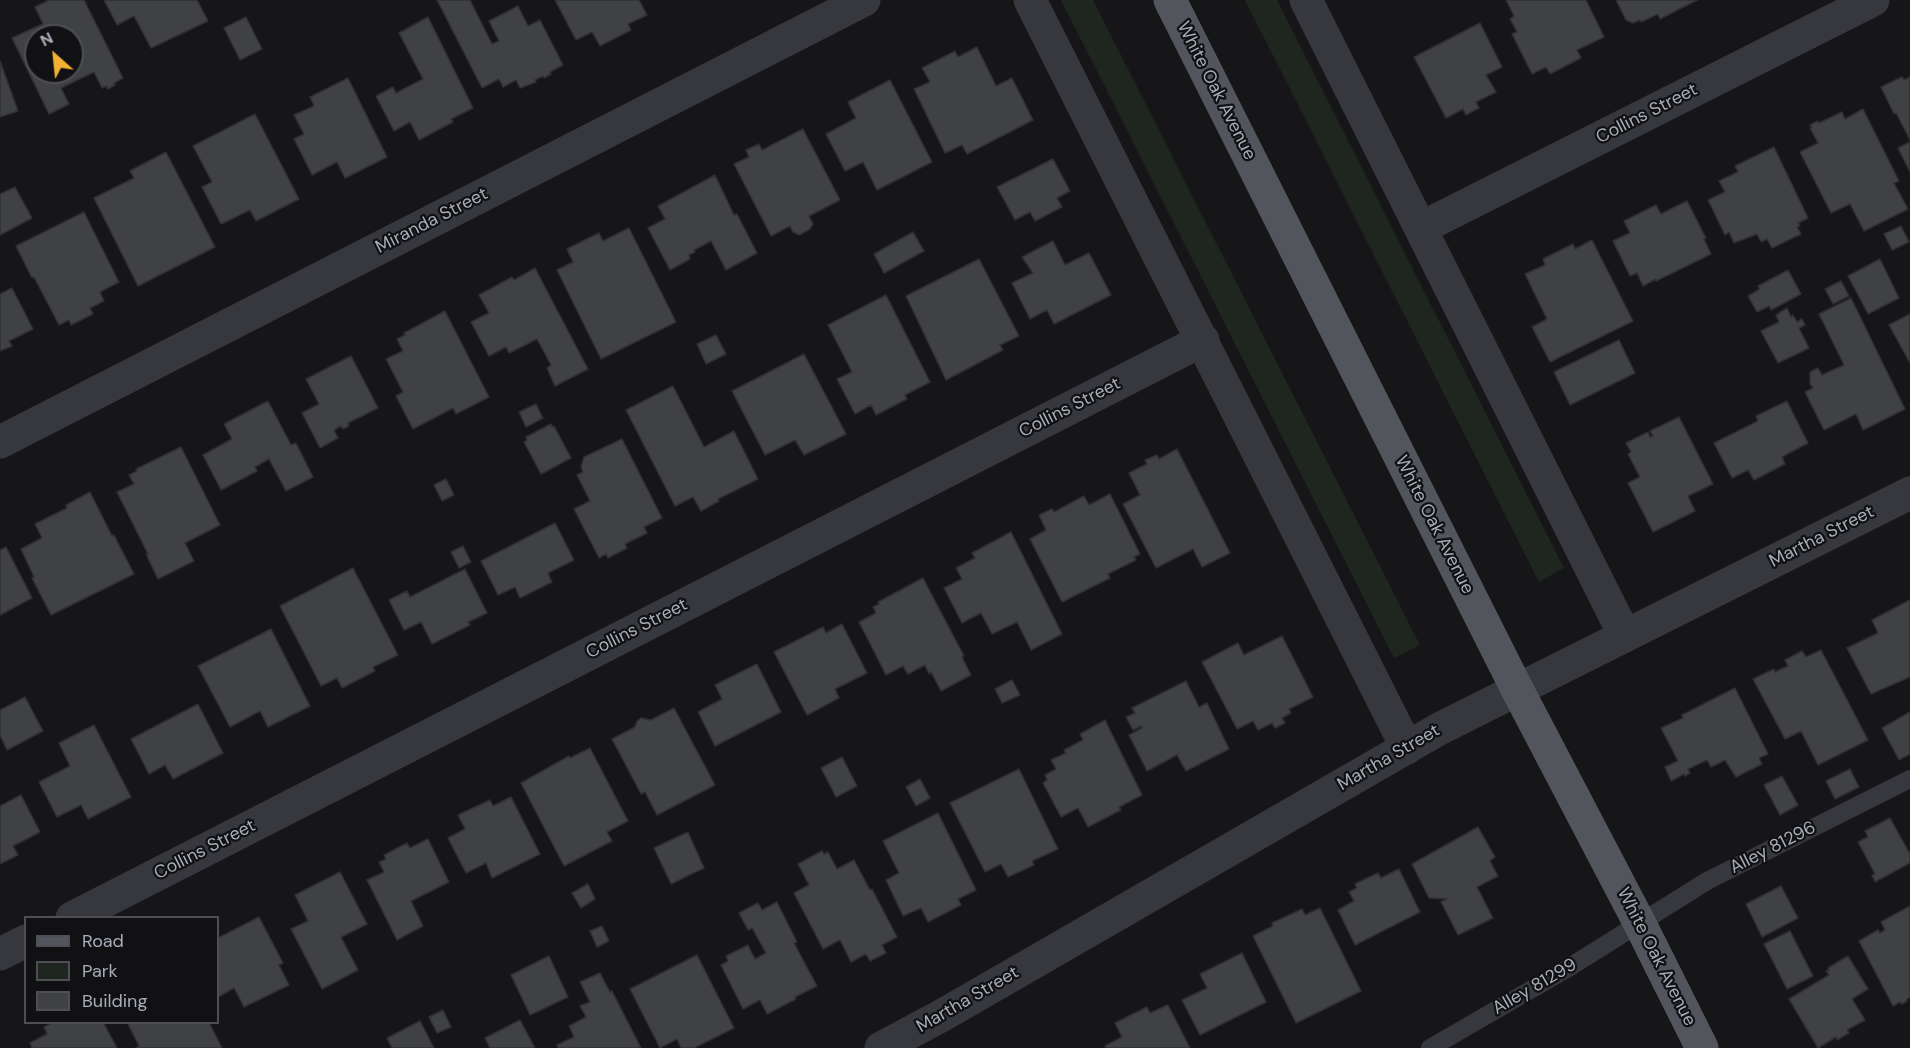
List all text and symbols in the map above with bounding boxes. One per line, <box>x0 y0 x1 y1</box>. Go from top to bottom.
street label: White Oak Avenue <box>1172 18 1260 164</box>
north arrow <box>24 24 84 84</box>
text: N <box>37 27 56 51</box>
street label: Collins Street <box>1593 79 1701 149</box>
street label: Miranda Street <box>372 183 492 259</box>
street label: Collins Street <box>1016 373 1124 443</box>
street label: White Oak Avenue <box>1390 452 1478 598</box>
street label: Martha Street <box>1766 501 1878 573</box>
street label: Collins Street <box>583 594 691 664</box>
street label: Martha Street <box>1334 720 1444 796</box>
street label: Collins Street <box>151 815 259 885</box>
street label: Alley 81296 <box>1726 817 1820 879</box>
street label: White Oak Avenue <box>1612 884 1700 1030</box>
legend <box>24 916 219 1024</box>
text: Road <box>82 929 124 953</box>
street label: Alley 81299 <box>1489 954 1581 1020</box>
text: Park <box>82 959 118 983</box>
street label: Martha Street <box>913 962 1023 1038</box>
text: Building <box>82 989 147 1013</box>

